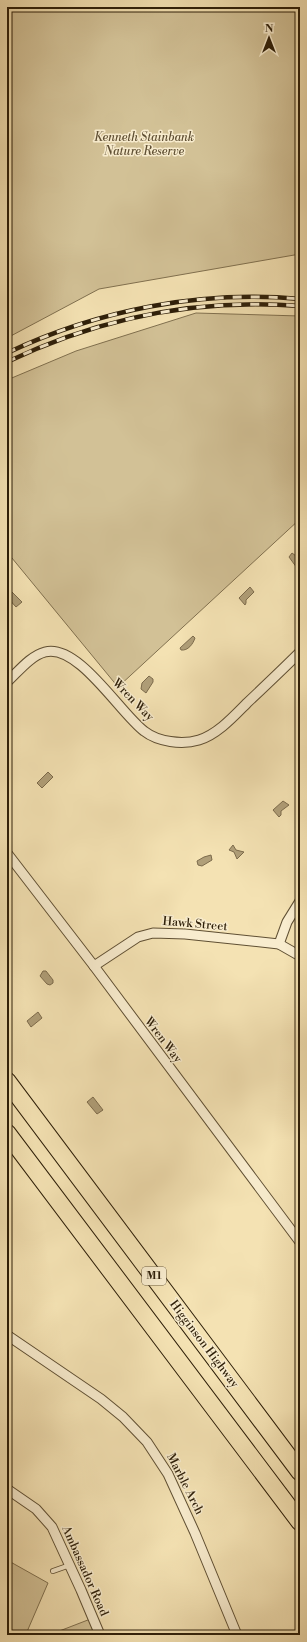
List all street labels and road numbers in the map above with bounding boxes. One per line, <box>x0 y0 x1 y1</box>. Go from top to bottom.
street label: Wren Way <box>108 675 157 724</box>
street label: Hawk Street <box>162 914 229 934</box>
street label: Wren Way <box>140 1013 185 1066</box>
road number: M1 <box>142 1267 166 1285</box>
street label: Higginson Highway <box>166 1297 242 1391</box>
street label: Marble Arch <box>163 1451 207 1517</box>
street label: Ambassador Road <box>58 1523 112 1619</box>

